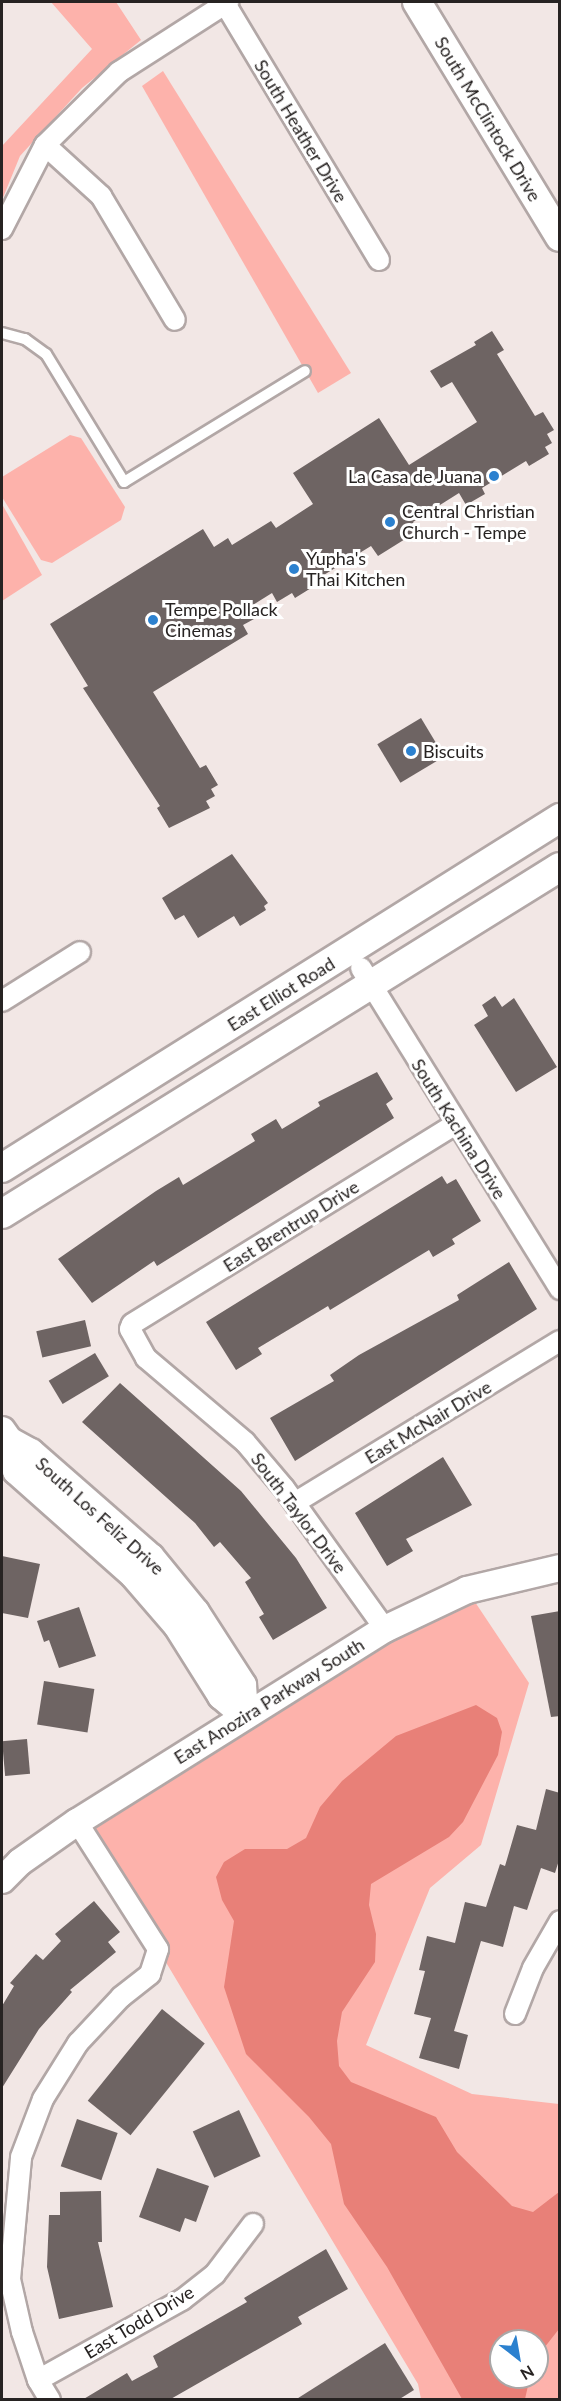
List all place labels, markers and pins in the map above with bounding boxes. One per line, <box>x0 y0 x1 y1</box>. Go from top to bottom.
place label: La Casa de Juana <box>347 465 482 487</box>
marker: La Casa de Juana <box>487 469 501 483</box>
place label: Central Christian Church - Tempe <box>402 501 535 544</box>
marker: Central Christian Church - Tempe <box>383 515 397 529</box>
place label: Yupha's Thai Kitchen <box>306 548 405 590</box>
marker: Yupha's Thai Kitchen <box>287 562 301 576</box>
place label: Tempe Pollack Cinemas <box>165 599 278 642</box>
marker: Tempe Pollack Cinemas <box>146 613 160 627</box>
place label: Biscuits <box>423 740 484 762</box>
marker: Biscuits <box>404 744 418 758</box>

